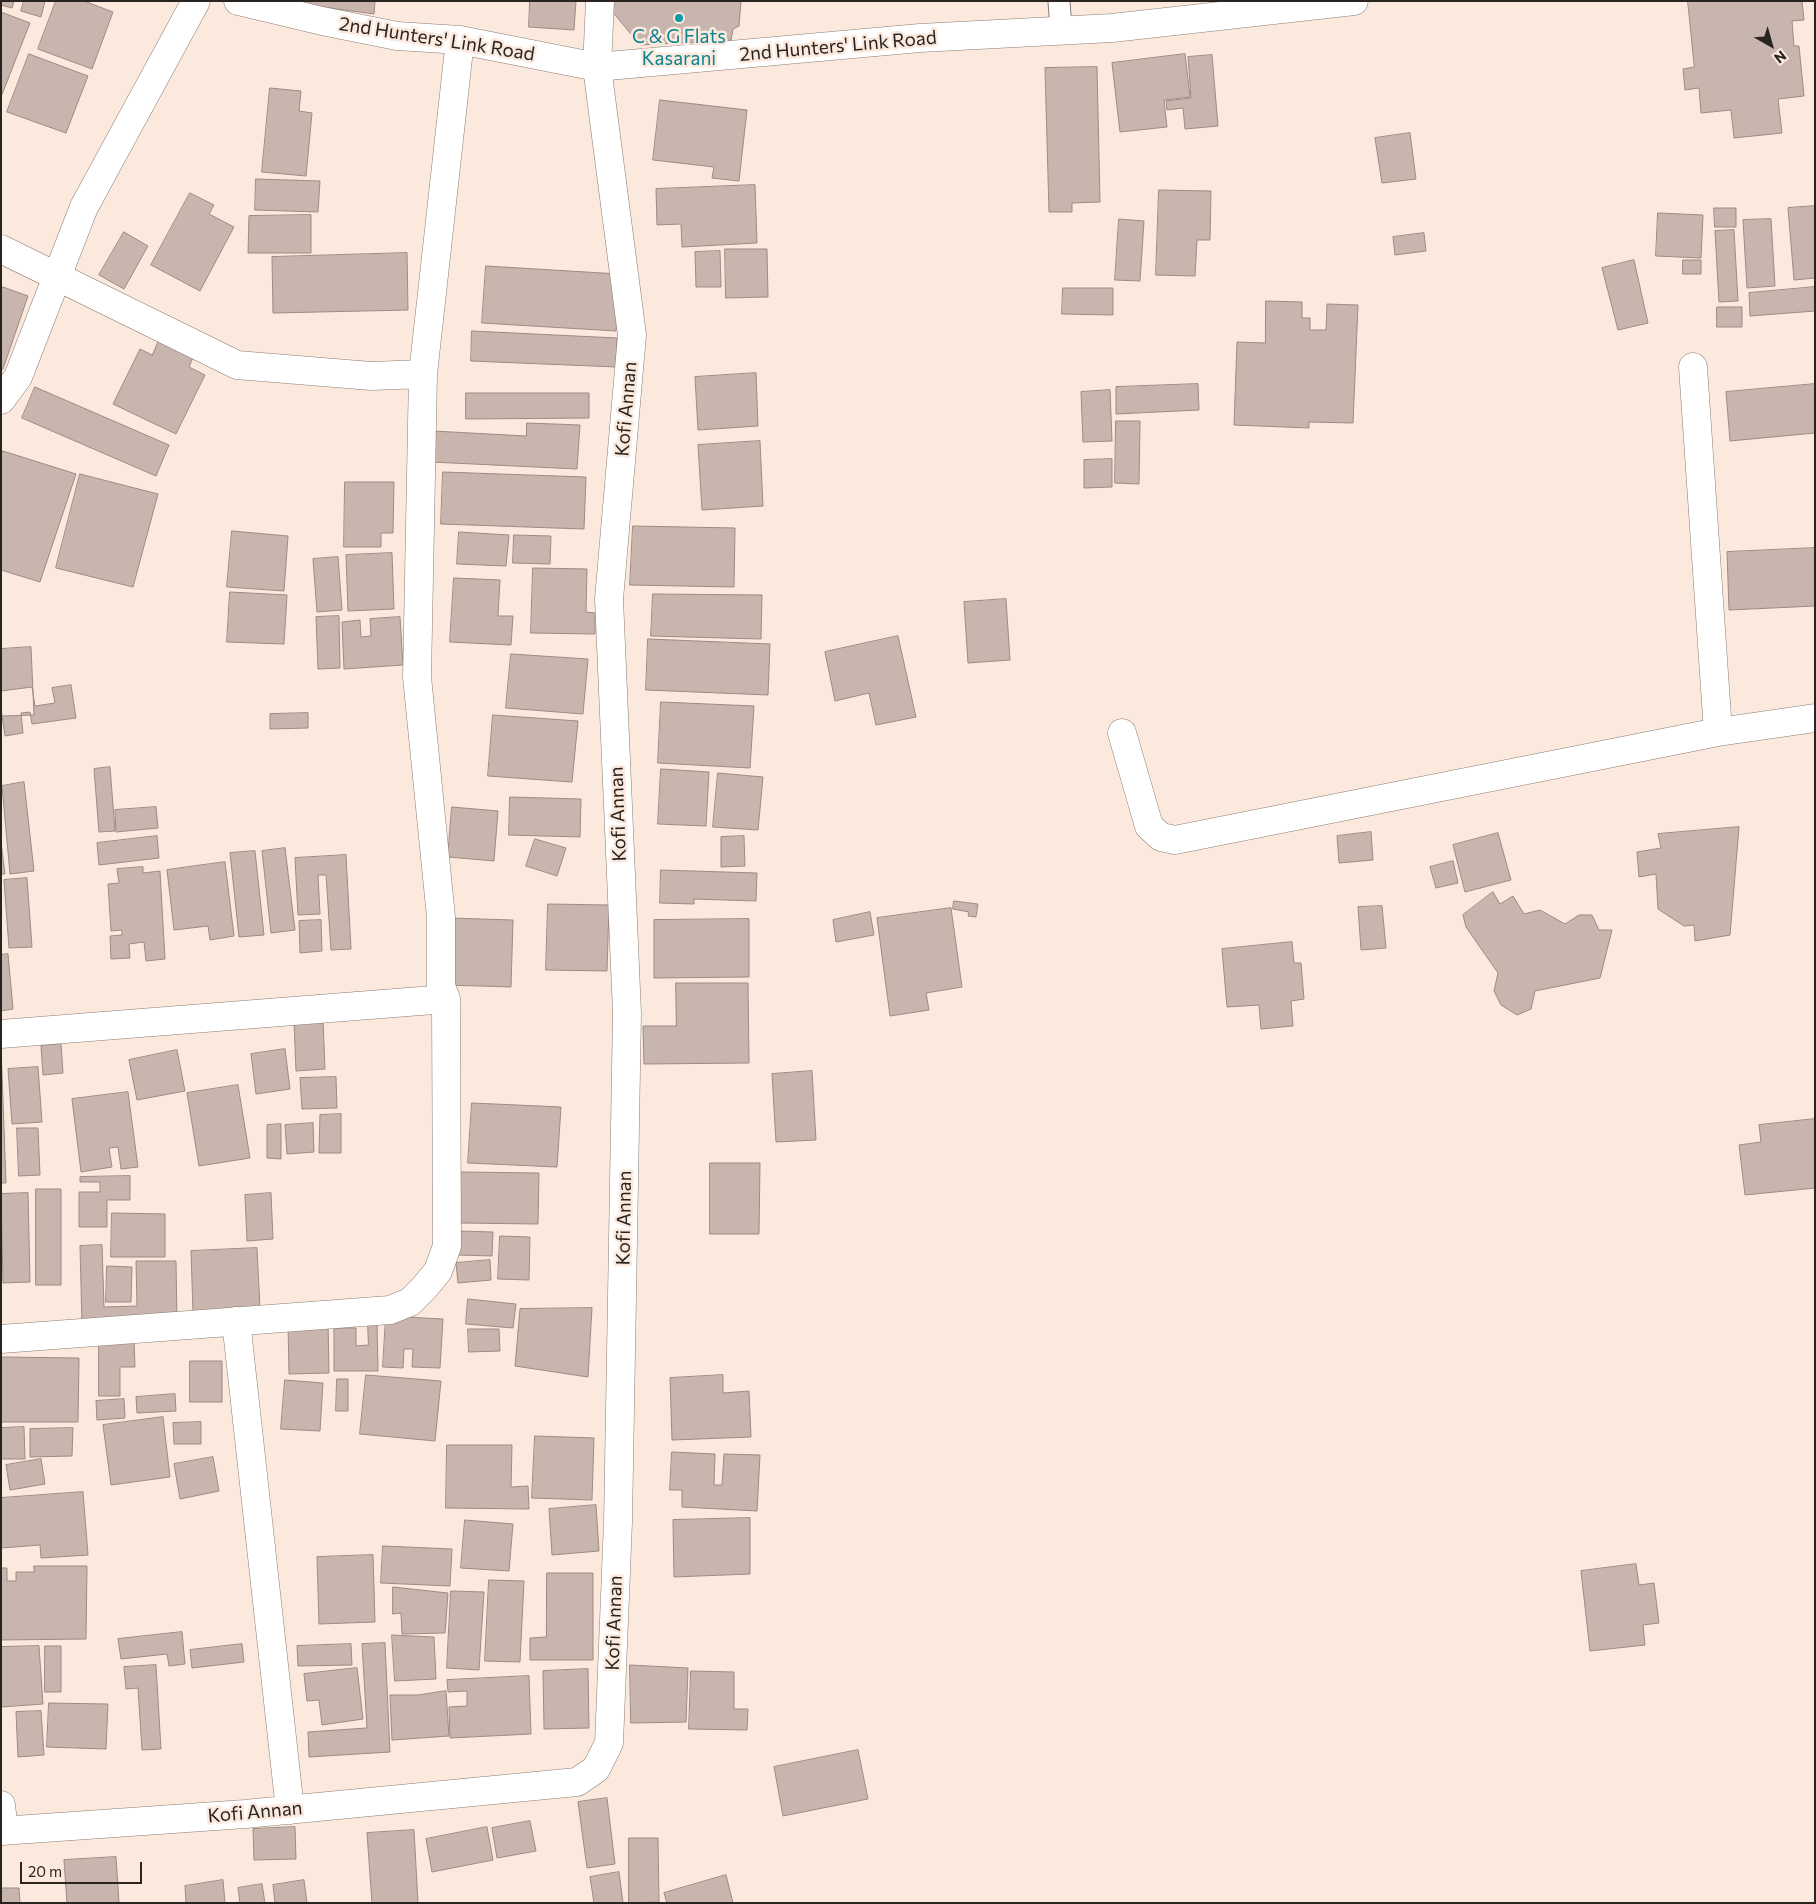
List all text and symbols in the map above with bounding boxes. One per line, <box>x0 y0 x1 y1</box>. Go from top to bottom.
street label: 2nd Hunters' Link Road <box>338 12 536 66</box>
marker: C & G Flats Kasarani <box>673 12 685 24</box>
north arrow <box>1746 20 1796 70</box>
place label: C & G Flats Kasarani <box>632 26 726 70</box>
street label: 2nd Hunters' Link Road <box>738 26 938 66</box>
text: N <box>1771 47 1790 67</box>
street label: Kofi Annan <box>611 361 641 457</box>
street label: Kofi Annan <box>605 766 631 862</box>
street label: Kofi Annan <box>612 1170 636 1266</box>
street label: Kofi Annan <box>601 1575 627 1671</box>
street label: Kofi Annan <box>207 1797 303 1827</box>
scale bar <box>22 1852 145 1884</box>
text: 20 m <box>28 1862 62 1880</box>

